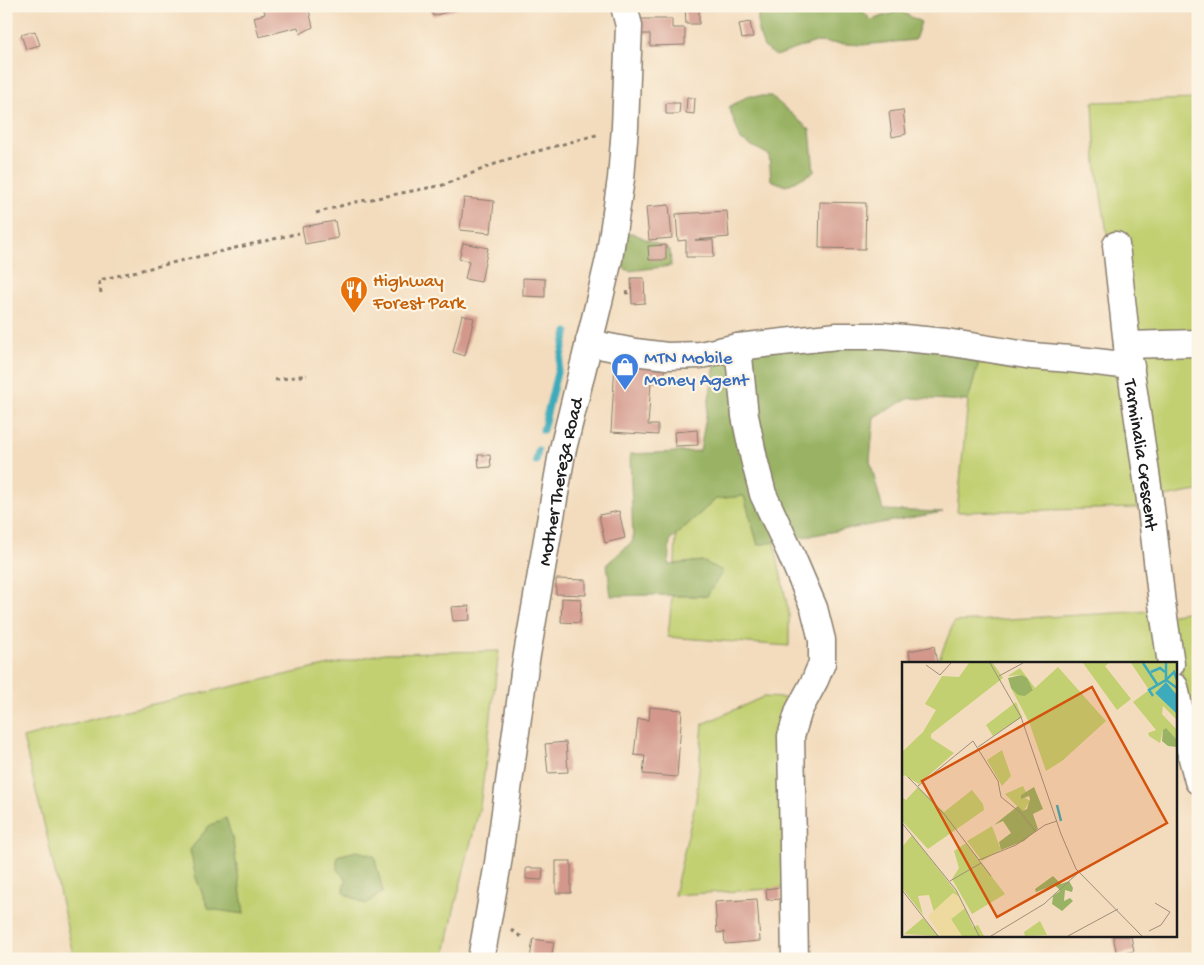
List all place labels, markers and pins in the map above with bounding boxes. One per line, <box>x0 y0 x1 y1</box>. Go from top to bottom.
place label: Highway Forest Park <box>372 271 466 316</box>
restaurant icon: Highway Forest Park <box>339 275 369 314</box>
place label: MTN Mobile Money Agent <box>644 348 751 393</box>
shop icon: MTN Mobile Money Agent <box>610 352 640 391</box>

